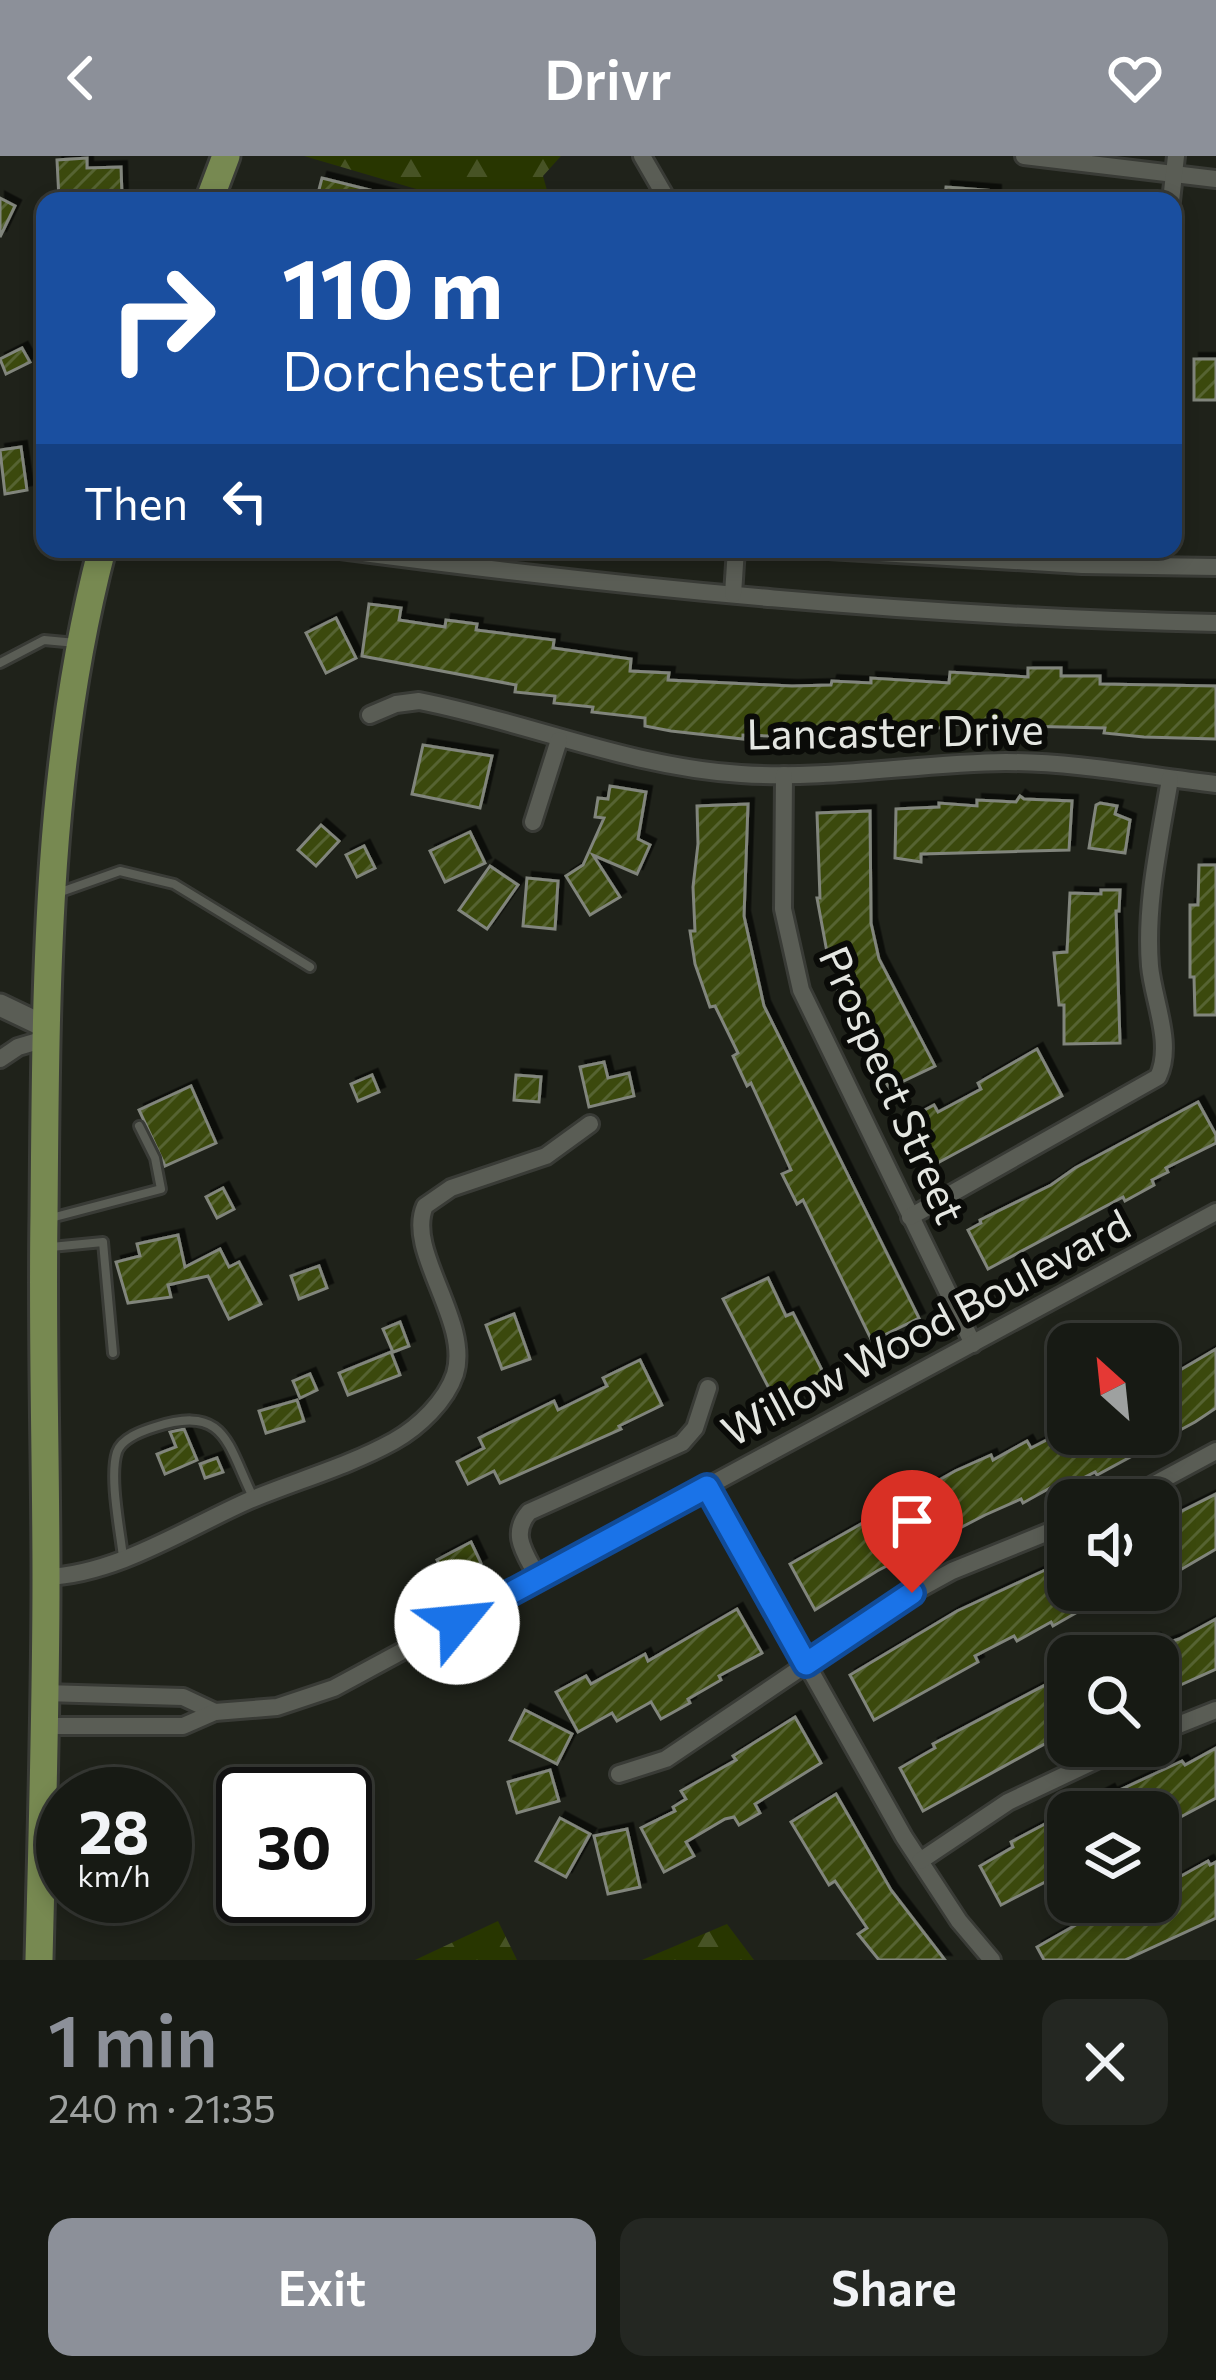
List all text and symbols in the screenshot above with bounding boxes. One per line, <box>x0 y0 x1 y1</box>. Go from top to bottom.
icon: back <box>48 45 114 111</box>
text: Drivr <box>544 45 672 111</box>
icon: heart <box>1102 45 1168 111</box>
text: 110 m <box>282 234 503 336</box>
icon: right <box>84 240 240 396</box>
text: Dorchester Drive <box>282 336 698 402</box>
icon: left <box>212 468 278 534</box>
text: Then <box>84 474 188 529</box>
street label: Lancaster Drive <box>746 701 1044 759</box>
street label: Prospect Street <box>809 938 978 1231</box>
street label: Willow Wood Boulevard <box>712 1197 1138 1456</box>
north arrow <box>1047 1323 1179 1455</box>
map controls <box>1047 1323 1179 1923</box>
pin <box>861 1470 963 1593</box>
button: sound <box>1047 1479 1179 1611</box>
icon: arrive <box>879 1488 945 1554</box>
position arrow <box>394 1559 520 1685</box>
button: search <box>1047 1635 1179 1767</box>
speed limit sign: 30 <box>216 1767 372 1923</box>
button: layers <box>1047 1791 1179 1923</box>
text: 28 <box>79 1793 149 1866</box>
text: km/h <box>78 1856 150 1893</box>
text: 1 min <box>48 1994 218 2082</box>
button: close <box>1042 1999 1168 2125</box>
text: 240 m · 21:35 <box>48 2083 276 2131</box>
button: Exit <box>48 2218 596 2356</box>
button: Share <box>620 2218 1168 2356</box>

